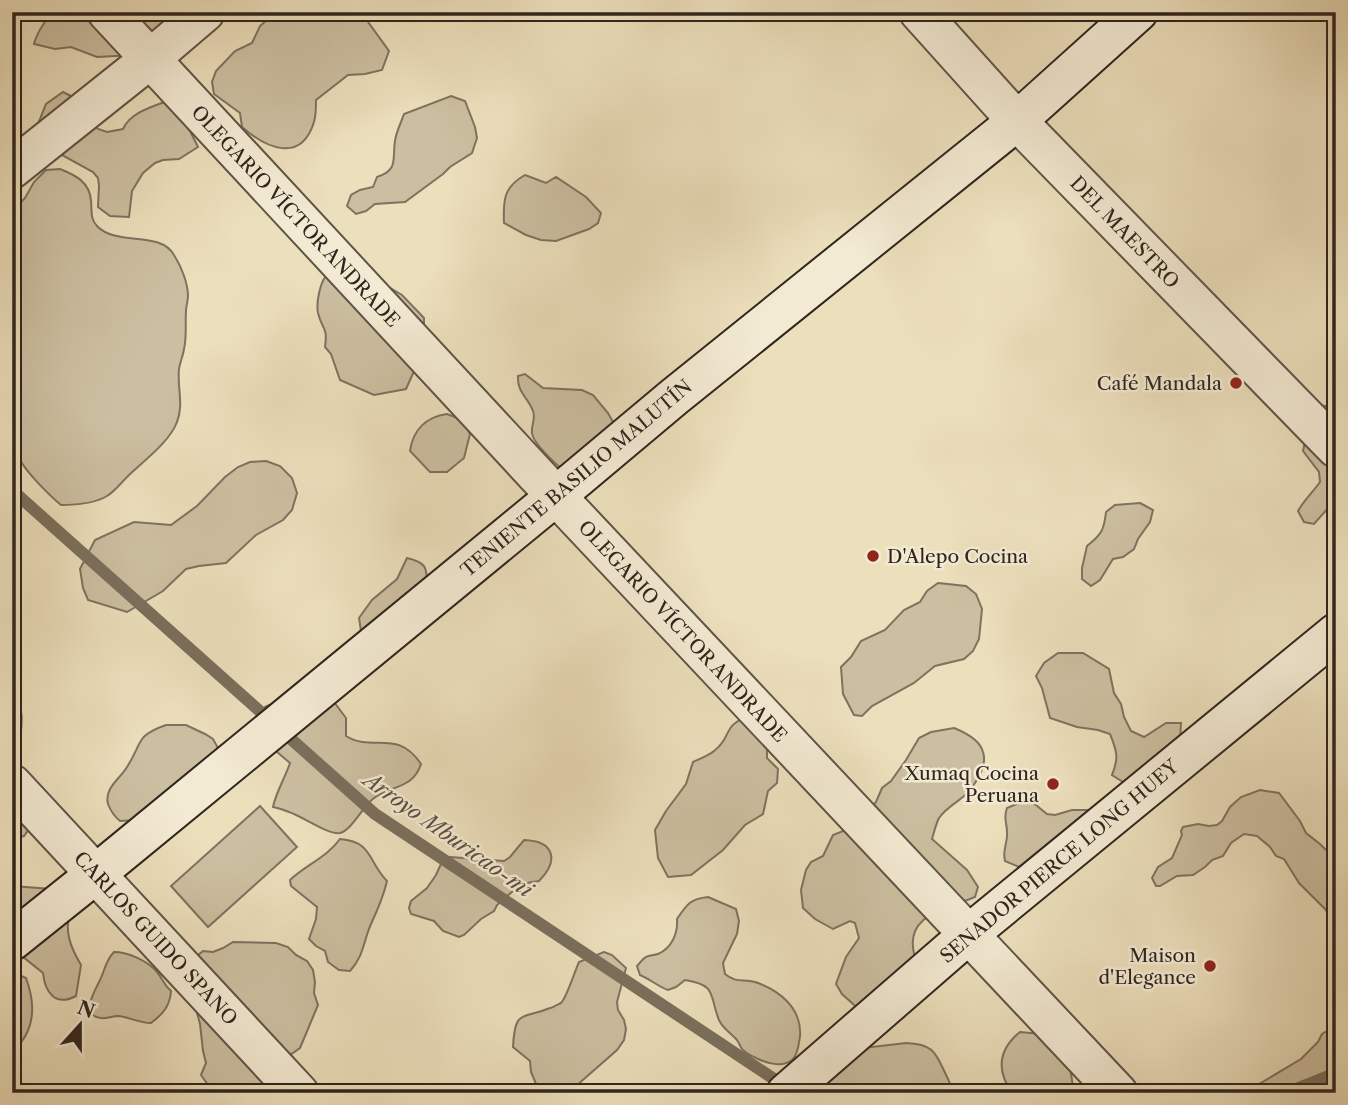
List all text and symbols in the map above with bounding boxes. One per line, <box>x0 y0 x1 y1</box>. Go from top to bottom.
street label: OLEGARIO VÍCTOR ANDRADE <box>187 101 405 332</box>
street label: DEL MAESTRO <box>1065 172 1184 293</box>
place label: Café Mandala <box>1097 372 1222 395</box>
street label: TENIENTE BASILIO MALUTÍN <box>456 375 696 582</box>
marker: Café Mandala <box>1228 375 1244 391</box>
street label: OLEGARIO VÍCTOR ANDRADE <box>574 516 792 747</box>
place label: D'Alepo Cocina <box>887 545 1028 568</box>
marker: D'Alepo Cocina <box>865 548 881 564</box>
street label: SENADOR PIERCE LONG HUEY <box>936 755 1184 968</box>
place label: Xumaq Cocina Peruana <box>903 762 1039 807</box>
water label: Arroyo Mburicao-mi <box>357 765 539 903</box>
marker: Xumaq Cocina Peruana <box>1045 776 1061 792</box>
street label: CARLOS GUIDO SPANO <box>70 846 242 1030</box>
place label: Maison d'Elegance <box>1098 944 1196 989</box>
marker: Maison d'Elegance <box>1202 958 1218 974</box>
north arrow <box>46 990 116 1060</box>

